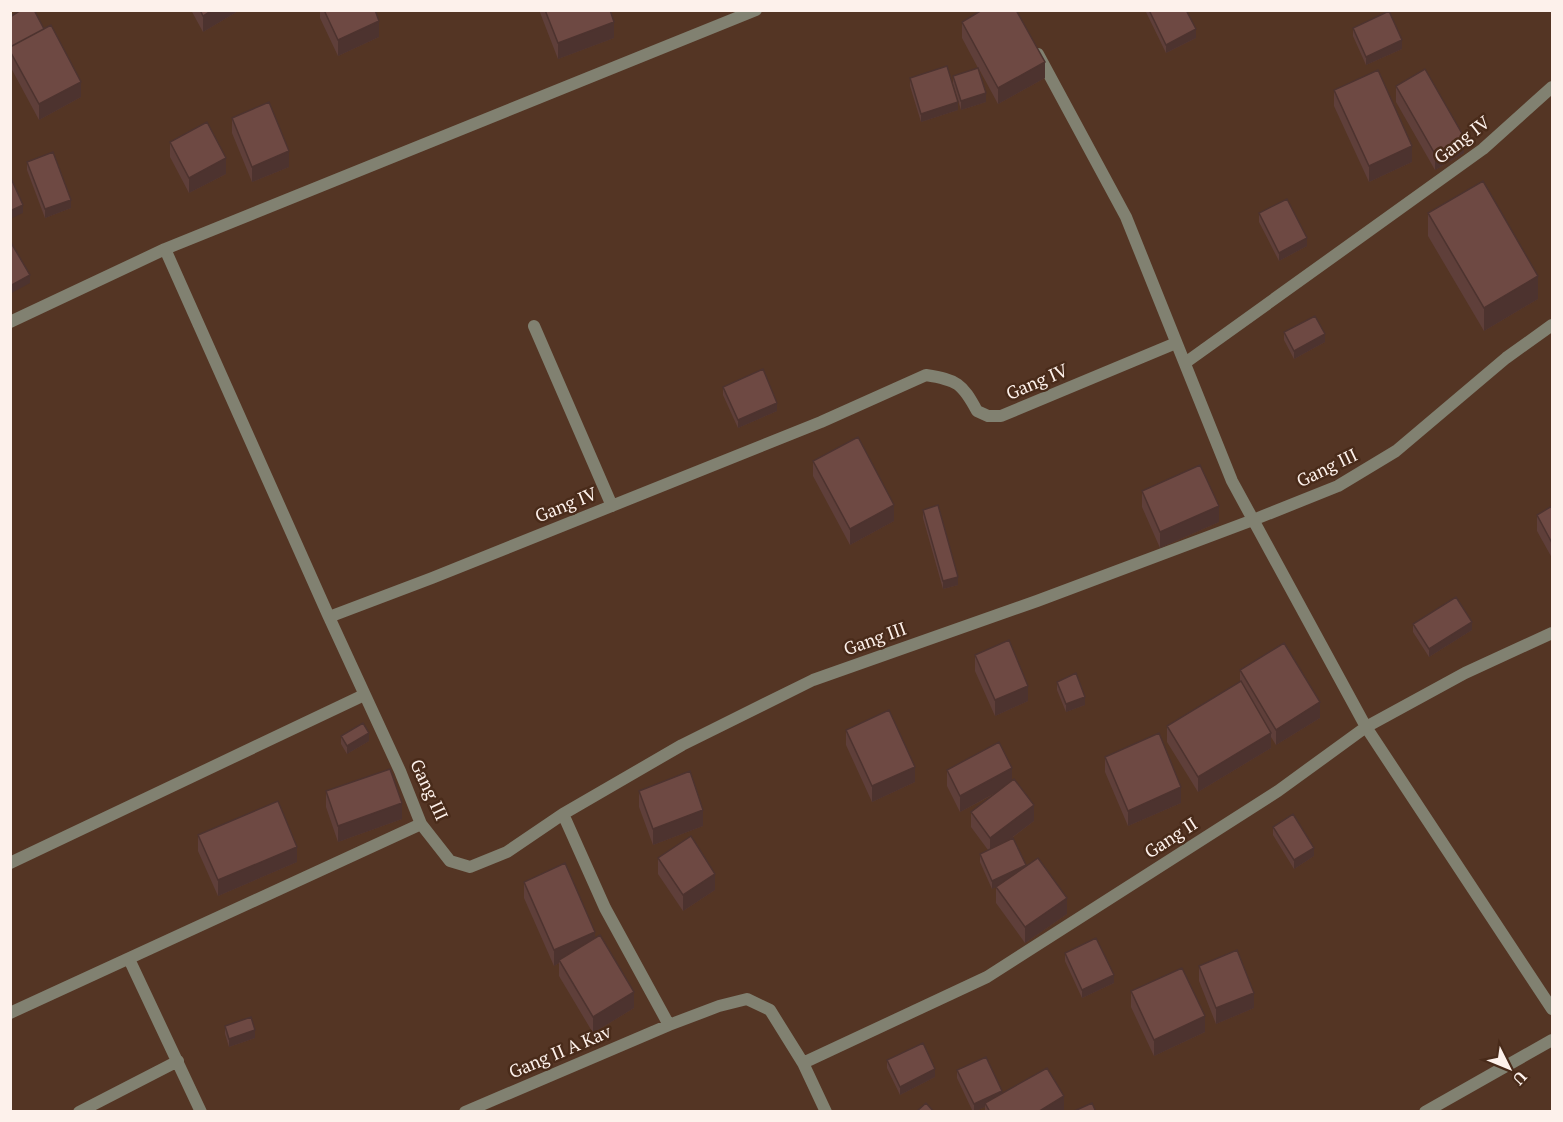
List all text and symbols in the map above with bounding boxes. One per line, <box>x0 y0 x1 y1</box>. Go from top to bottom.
street label: Gang IV <box>1429 109 1495 169</box>
street label: Gang IV <box>1002 357 1072 405</box>
street label: Gang III <box>1292 442 1361 492</box>
street label: Gang IV <box>531 481 601 527</box>
street label: Gang III <box>840 616 909 660</box>
street label: Gang III <box>405 755 455 824</box>
street label: Gang II <box>1139 811 1202 863</box>
street label: Gang II A Kav <box>505 1018 615 1083</box>
north arrow <box>1479 1038 1539 1098</box>
text: U <box>1508 1067 1532 1090</box>

